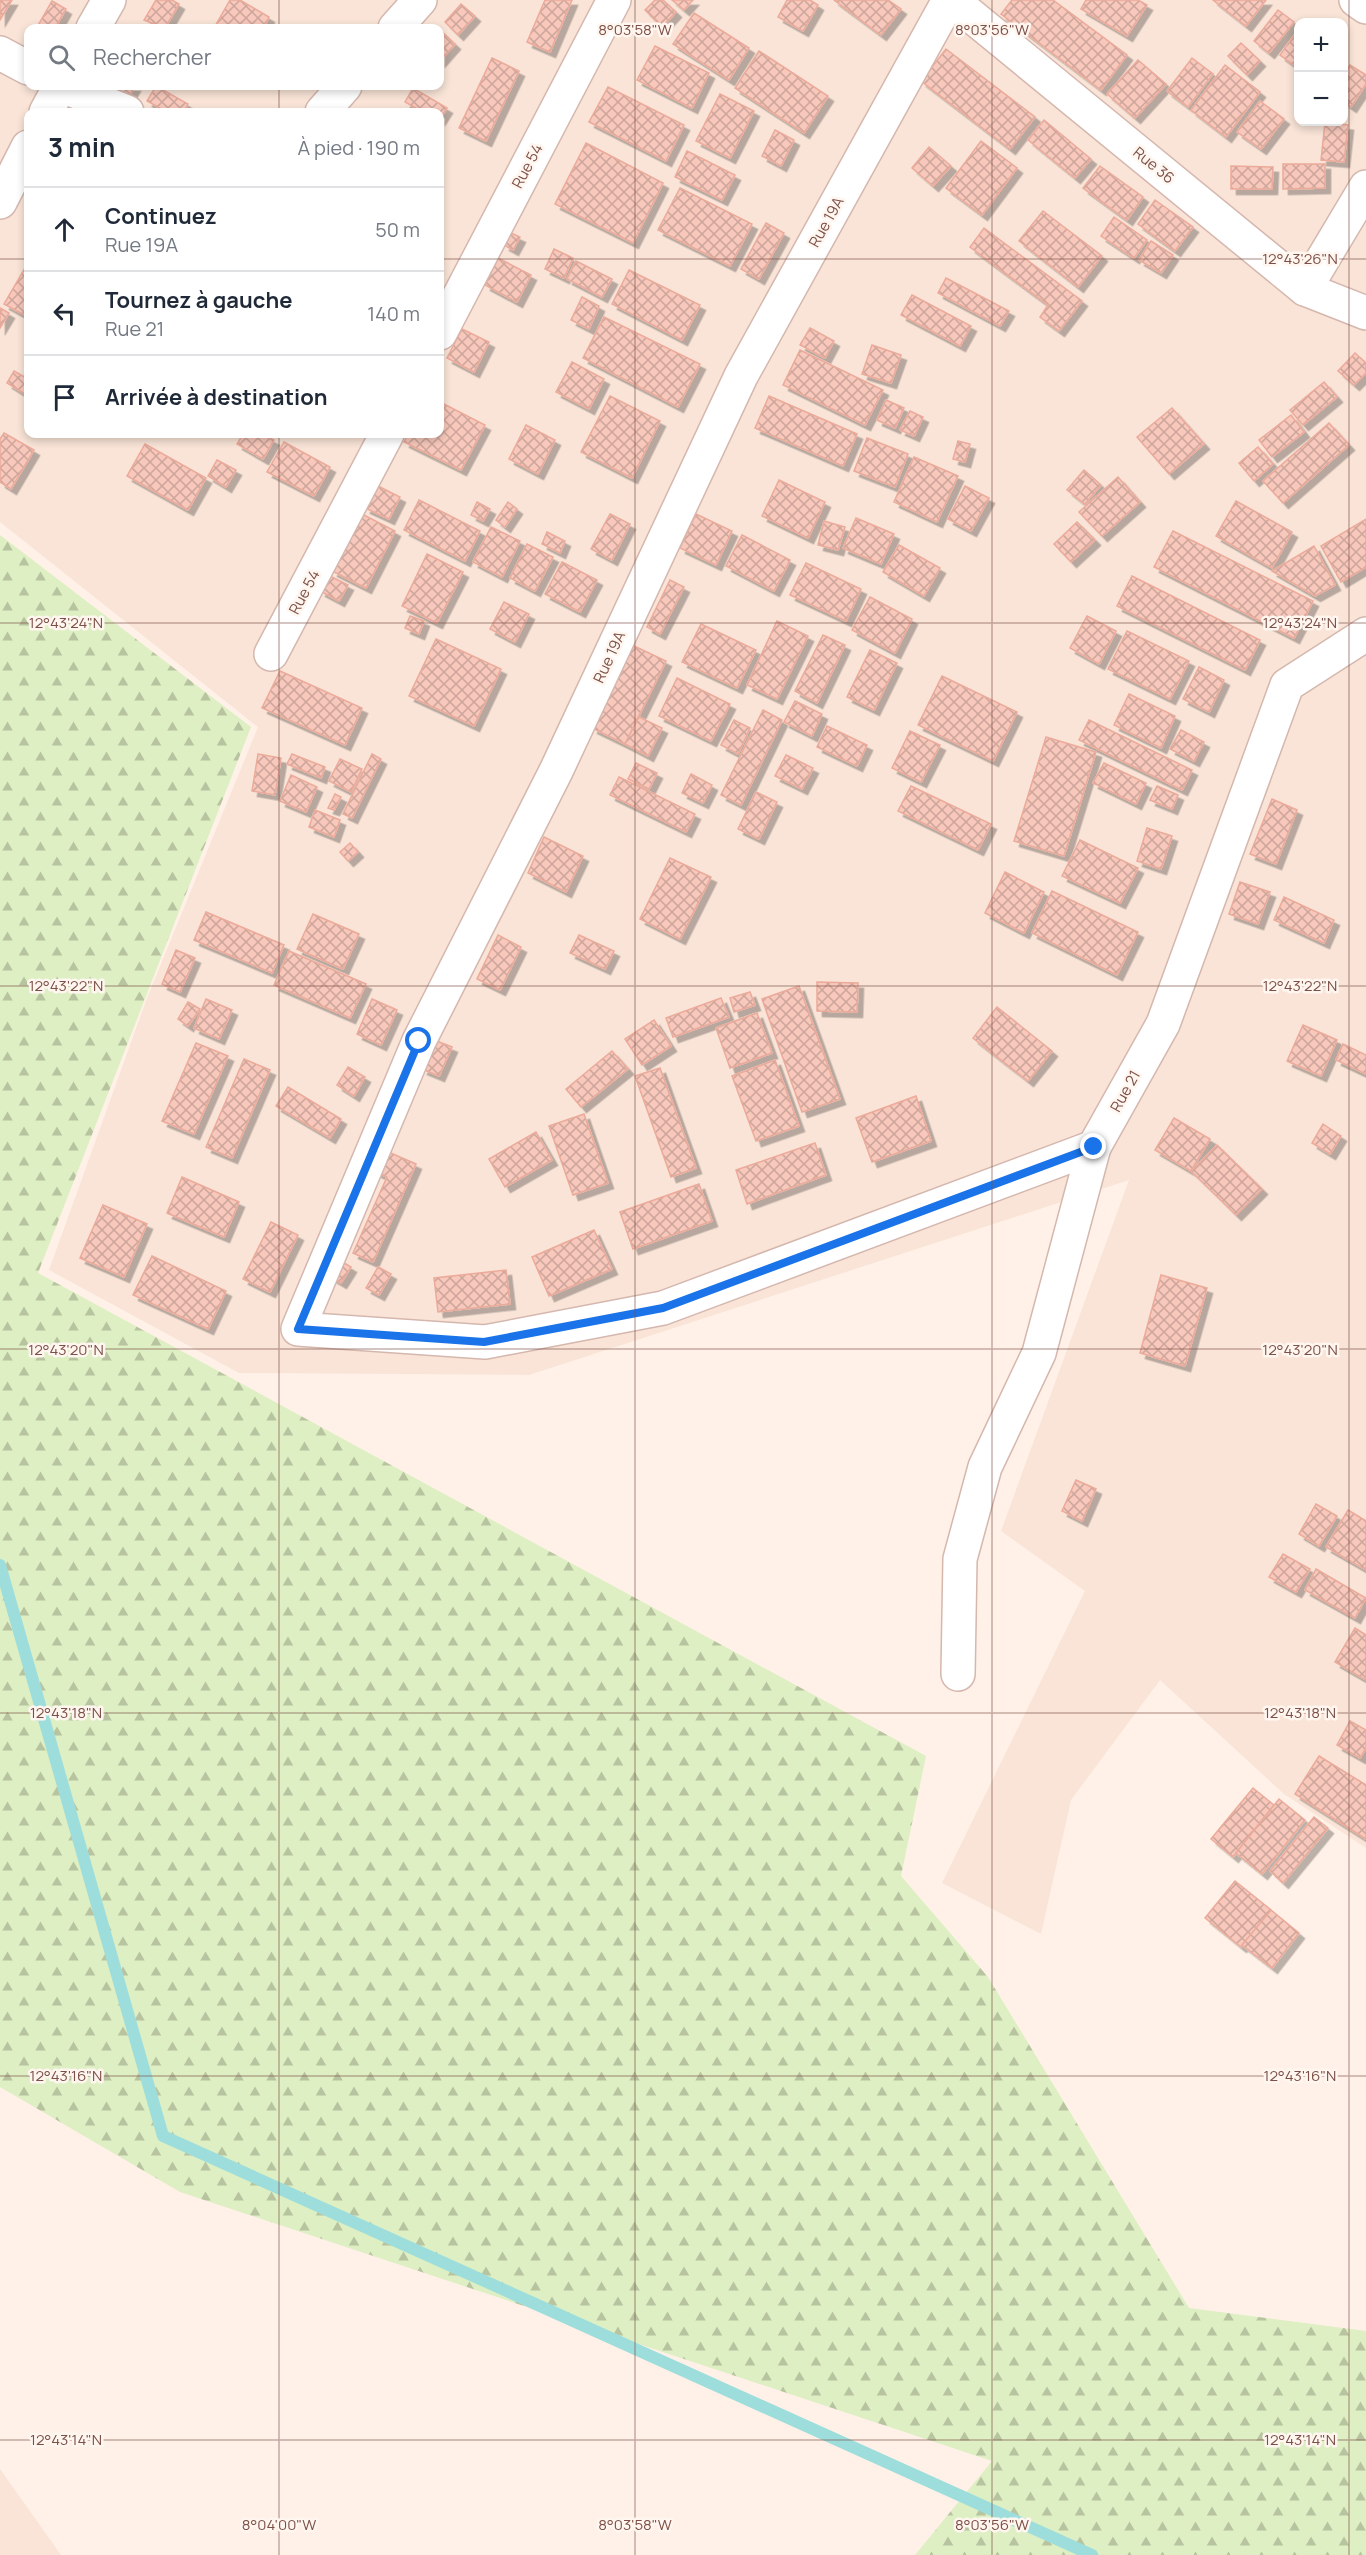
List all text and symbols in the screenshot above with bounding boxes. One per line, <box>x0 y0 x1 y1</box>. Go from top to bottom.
map controls <box>1294 18 1348 126</box>
button: + <box>1294 18 1348 72</box>
text: 8°03'58"W <box>598 19 672 40</box>
text: 8°03'56"W <box>955 19 1029 40</box>
search box <box>24 24 444 90</box>
icon: search <box>45 41 78 74</box>
text: Rechercher <box>93 42 212 72</box>
button: − <box>1294 72 1348 126</box>
text: 3 min <box>48 129 115 165</box>
text: À pied · 190 m <box>297 134 420 161</box>
street label: Rue 54 <box>507 140 548 192</box>
street label: Rue 36 <box>1129 142 1179 188</box>
street label: Rue 19A <box>804 193 849 251</box>
text: Continuez <box>105 201 217 231</box>
icon: ahead <box>48 213 81 246</box>
text: 50 m <box>375 216 420 243</box>
text: Rue 19A <box>105 231 178 258</box>
text: 12°43'26"N <box>1262 248 1338 269</box>
text: Tournez à gauche <box>105 285 292 315</box>
icon: left <box>48 297 81 330</box>
text: 140 m <box>367 300 420 327</box>
text: Rue 21 <box>105 315 164 342</box>
icon: arrive <box>48 381 81 414</box>
text: Arrivée à destination <box>105 382 328 412</box>
street label: Rue 54 <box>284 566 325 618</box>
text: 12°43'24"N <box>29 612 103 633</box>
text: 12°43'24"N <box>1263 612 1337 633</box>
street label: Rue 19A <box>588 627 630 686</box>
text: 12°43'22"N <box>29 975 103 996</box>
text: 12°43'22"N <box>1263 975 1337 996</box>
route start <box>405 1027 431 1053</box>
street label: Rue 21 <box>1105 1066 1145 1116</box>
route end <box>1080 1133 1106 1159</box>
text: 12°43'20"N <box>28 1339 104 1360</box>
text: 12°43'20"N <box>1262 1339 1338 1360</box>
text: 12°43'18"N <box>30 1702 102 1723</box>
text: 12°43'18"N <box>1264 1702 1336 1723</box>
text: 12°43'16"N <box>30 2065 102 2086</box>
text: 12°43'16"N <box>1264 2065 1336 2086</box>
text: 12°43'14"N <box>30 2429 102 2450</box>
text: 12°43'14"N <box>1264 2429 1336 2450</box>
text: 8°04'00"W <box>242 2514 316 2535</box>
text: 8°03'58"W <box>598 2514 672 2535</box>
text: 8°03'56"W <box>955 2514 1029 2535</box>

